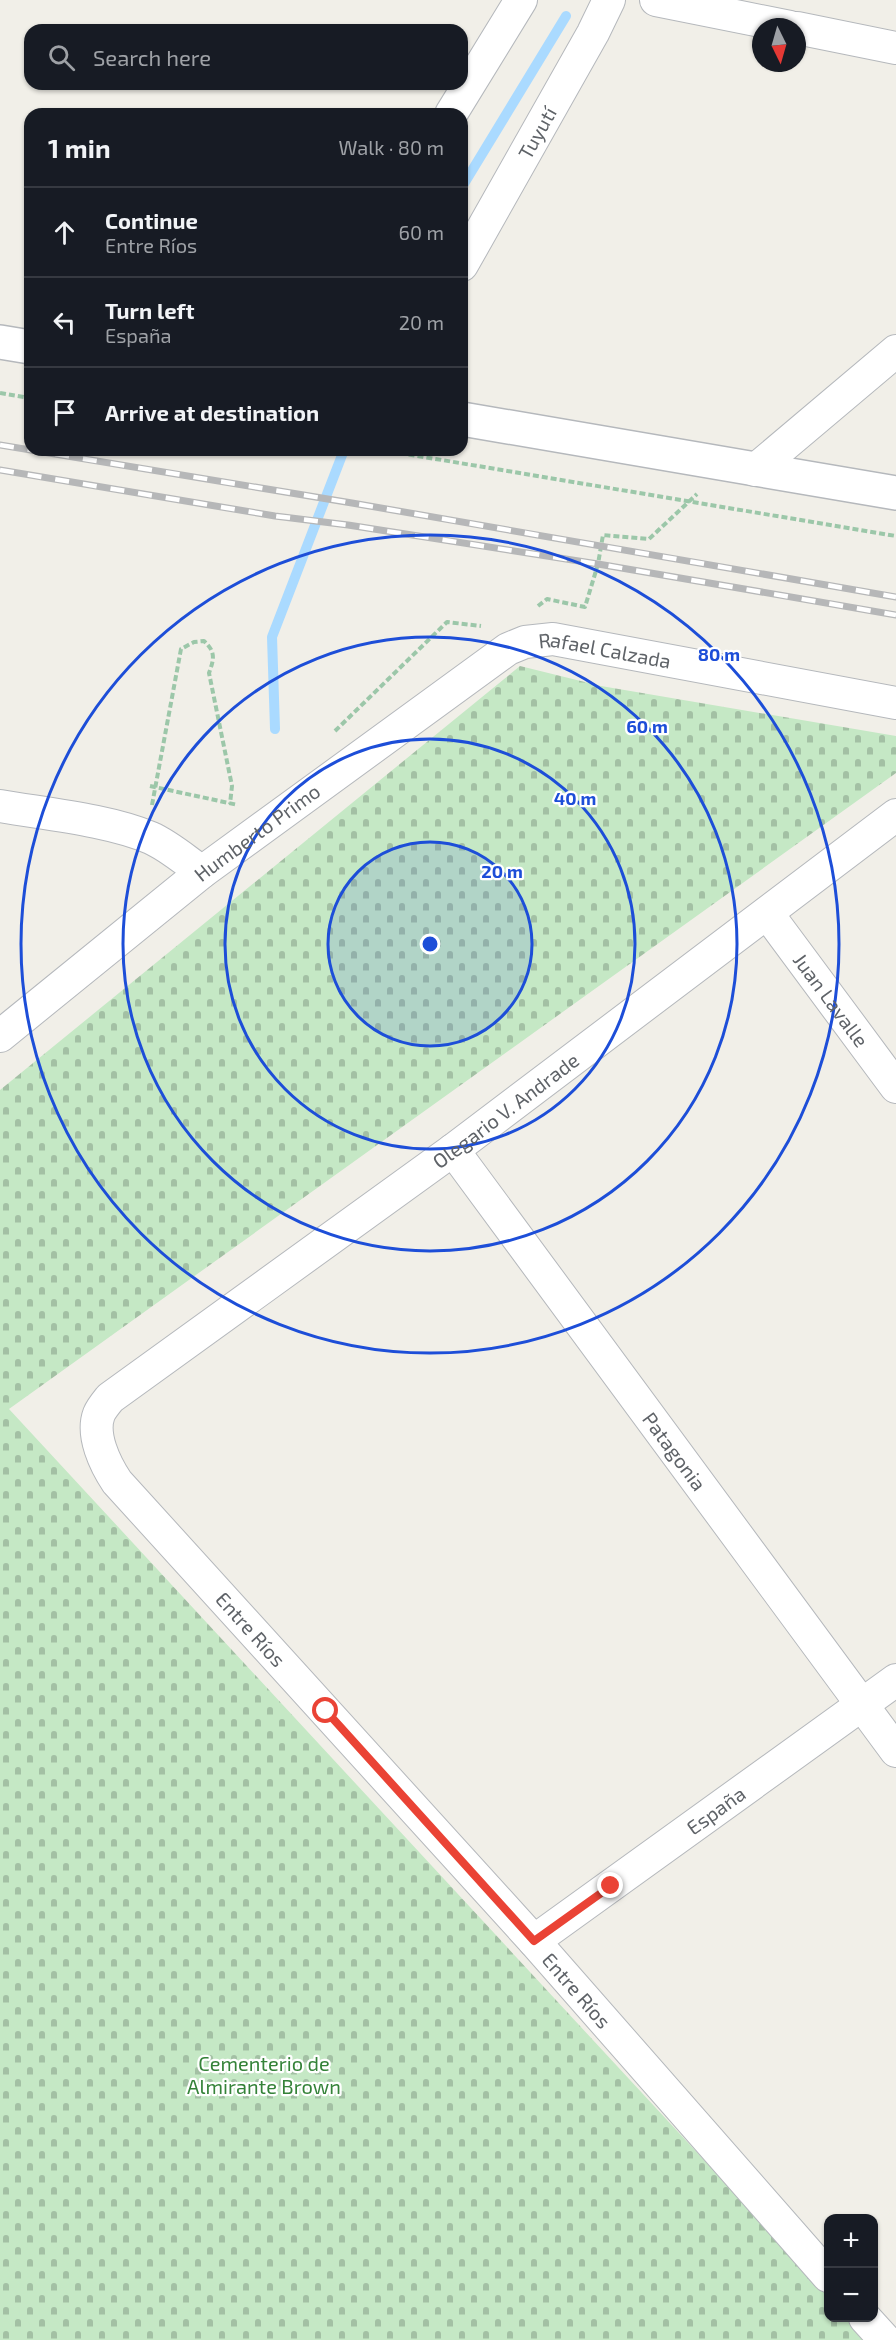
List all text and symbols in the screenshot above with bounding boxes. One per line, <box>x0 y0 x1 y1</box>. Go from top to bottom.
north arrow <box>752 18 806 72</box>
search box <box>24 24 468 90</box>
icon: search <box>45 41 78 74</box>
text: Search here <box>93 44 211 70</box>
street label: Tuyutí <box>513 102 561 163</box>
text: 1 min <box>48 132 111 163</box>
text: Walk · 80 m <box>339 135 444 159</box>
text: Continue <box>105 207 198 233</box>
icon: ahead <box>48 216 81 249</box>
text: 60 m <box>399 220 444 244</box>
text: Entre Ríos <box>105 233 197 257</box>
text: Turn left <box>105 297 194 323</box>
icon: left <box>48 306 81 339</box>
text: 20 m <box>399 310 444 334</box>
text: España <box>105 323 172 347</box>
icon: arrive <box>48 396 81 429</box>
text: Arrive at destination <box>105 399 319 425</box>
street label: Rafael Calzada <box>537 627 673 673</box>
text: 80 m <box>698 643 740 665</box>
text: 60 m <box>626 715 668 737</box>
street label: Humberto Primo <box>189 778 324 886</box>
text: 40 m <box>554 787 596 809</box>
text: 20 m <box>481 860 523 882</box>
centre of rings <box>420 934 440 954</box>
street label: Juan Lavalle <box>789 948 874 1051</box>
street label: Olegario V. Andrade <box>427 1047 583 1173</box>
street label: Patagonia <box>638 1407 712 1495</box>
street label: Entre Ríos <box>211 1587 291 1671</box>
route start <box>312 1697 338 1723</box>
street label: España <box>682 1781 750 1839</box>
route end <box>597 1872 623 1898</box>
street label: Entre Ríos <box>538 1947 616 2033</box>
park label: Cementerio de Almirante Brown <box>187 2051 341 2098</box>
map controls <box>824 2214 878 2322</box>
button: + <box>824 2214 878 2268</box>
button: − <box>824 2268 878 2322</box>

